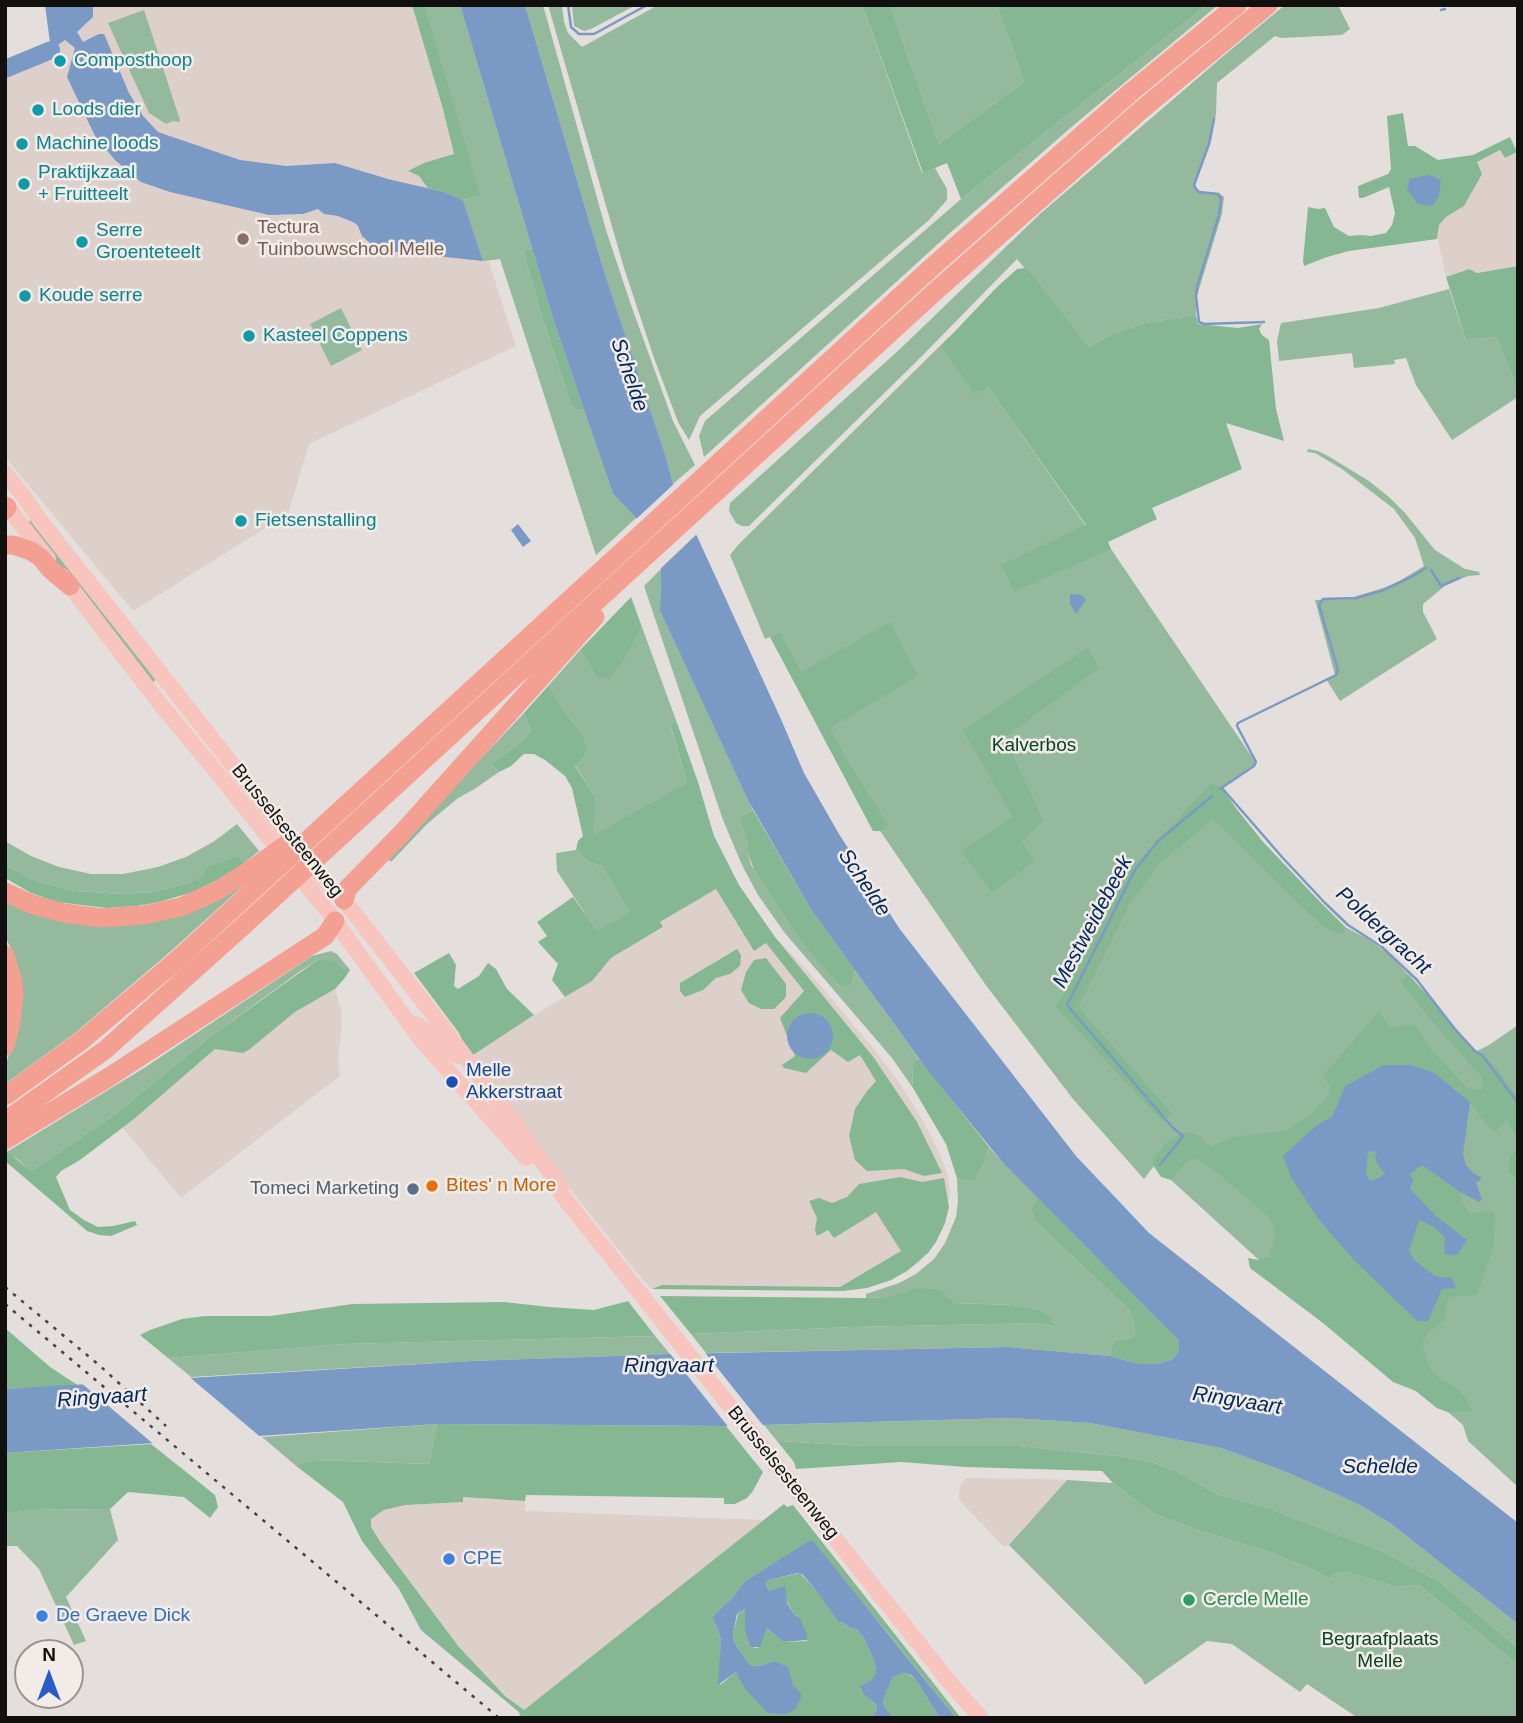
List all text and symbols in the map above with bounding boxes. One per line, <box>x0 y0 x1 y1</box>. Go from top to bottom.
place label: Composthoop <box>74 50 192 72</box>
marker: Composthoop <box>52 53 68 69</box>
place label: Loods dier <box>52 99 141 121</box>
marker: Loods dier <box>30 102 46 118</box>
place label: Machine loods <box>36 133 159 155</box>
marker: Machine loods <box>14 136 30 152</box>
place label: Praktijkzaal + Fruitteelt <box>38 162 135 206</box>
marker: Praktijkzaal + Fruitteelt <box>16 176 32 192</box>
place label: Tectura Tuinbouwschool Melle <box>257 217 444 261</box>
place label: Serre Groenteteelt <box>96 220 201 264</box>
marker: Tectura Tuinbouwschool Melle <box>235 231 251 247</box>
marker: Serre Groenteteelt <box>74 234 90 250</box>
place label: Koude serre <box>39 285 143 307</box>
marker: Koude serre <box>17 288 33 304</box>
place label: Kasteel Coppens <box>263 325 408 347</box>
marker: Kasteel Coppens <box>241 328 257 344</box>
water label: Schelde <box>605 335 653 415</box>
place label: Fietsenstalling <box>255 510 376 532</box>
marker: Fietsenstalling <box>233 513 249 529</box>
park label: Kalverbos <box>992 735 1076 757</box>
street label: Brusselsesteenweg <box>226 760 348 902</box>
water label: Schelde <box>832 844 896 922</box>
water label: Mestweidebeek <box>1048 852 1138 992</box>
water label: Poldergracht <box>1330 882 1436 980</box>
place label: Melle Akkerstraat <box>466 1060 562 1104</box>
marker: Melle Akkerstraat <box>444 1074 460 1090</box>
place label: Bites' n More <box>446 1175 556 1197</box>
place label: Tomeci Marketing <box>250 1178 399 1200</box>
marker: Bites' n More <box>424 1178 440 1194</box>
marker: Tomeci Marketing <box>405 1181 421 1197</box>
water label: Ringvaart <box>624 1353 714 1379</box>
water label: Ringvaart <box>56 1382 148 1414</box>
water label: Ringvaart <box>1191 1382 1283 1420</box>
street label: Brusselsesteenweg <box>722 1402 844 1544</box>
water label: Schelde <box>1342 1454 1418 1480</box>
place label: CPE <box>463 1548 502 1570</box>
marker: CPE <box>441 1551 457 1567</box>
place label: Cercle Melle <box>1203 1589 1309 1611</box>
marker: Cercle Melle <box>1181 1592 1197 1608</box>
place label: De Graeve Dick <box>56 1605 190 1627</box>
marker: De Graeve Dick <box>34 1608 50 1624</box>
park label: Begraafplaats Melle <box>1321 1629 1439 1673</box>
north arrow <box>14 1639 84 1709</box>
text: N <box>42 1644 56 1665</box>

